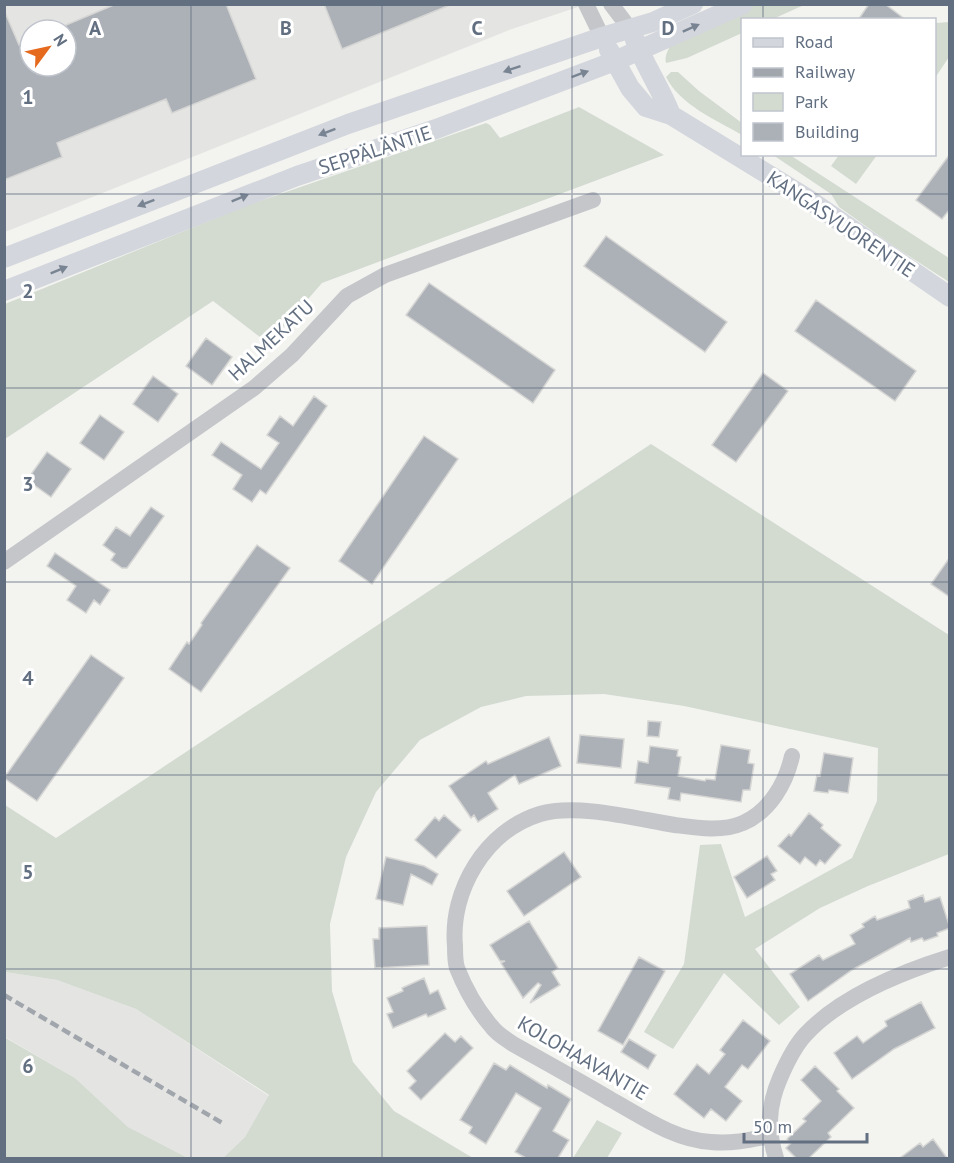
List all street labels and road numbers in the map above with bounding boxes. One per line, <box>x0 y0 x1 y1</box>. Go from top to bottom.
street label: SEPPÄLÄNTIE <box>315 119 435 181</box>
street label: KANGASVUORENTIE <box>762 165 920 283</box>
street label: HALMEKATU <box>223 294 319 386</box>
street label: KOLOHAAVANTIE <box>513 1010 653 1106</box>

